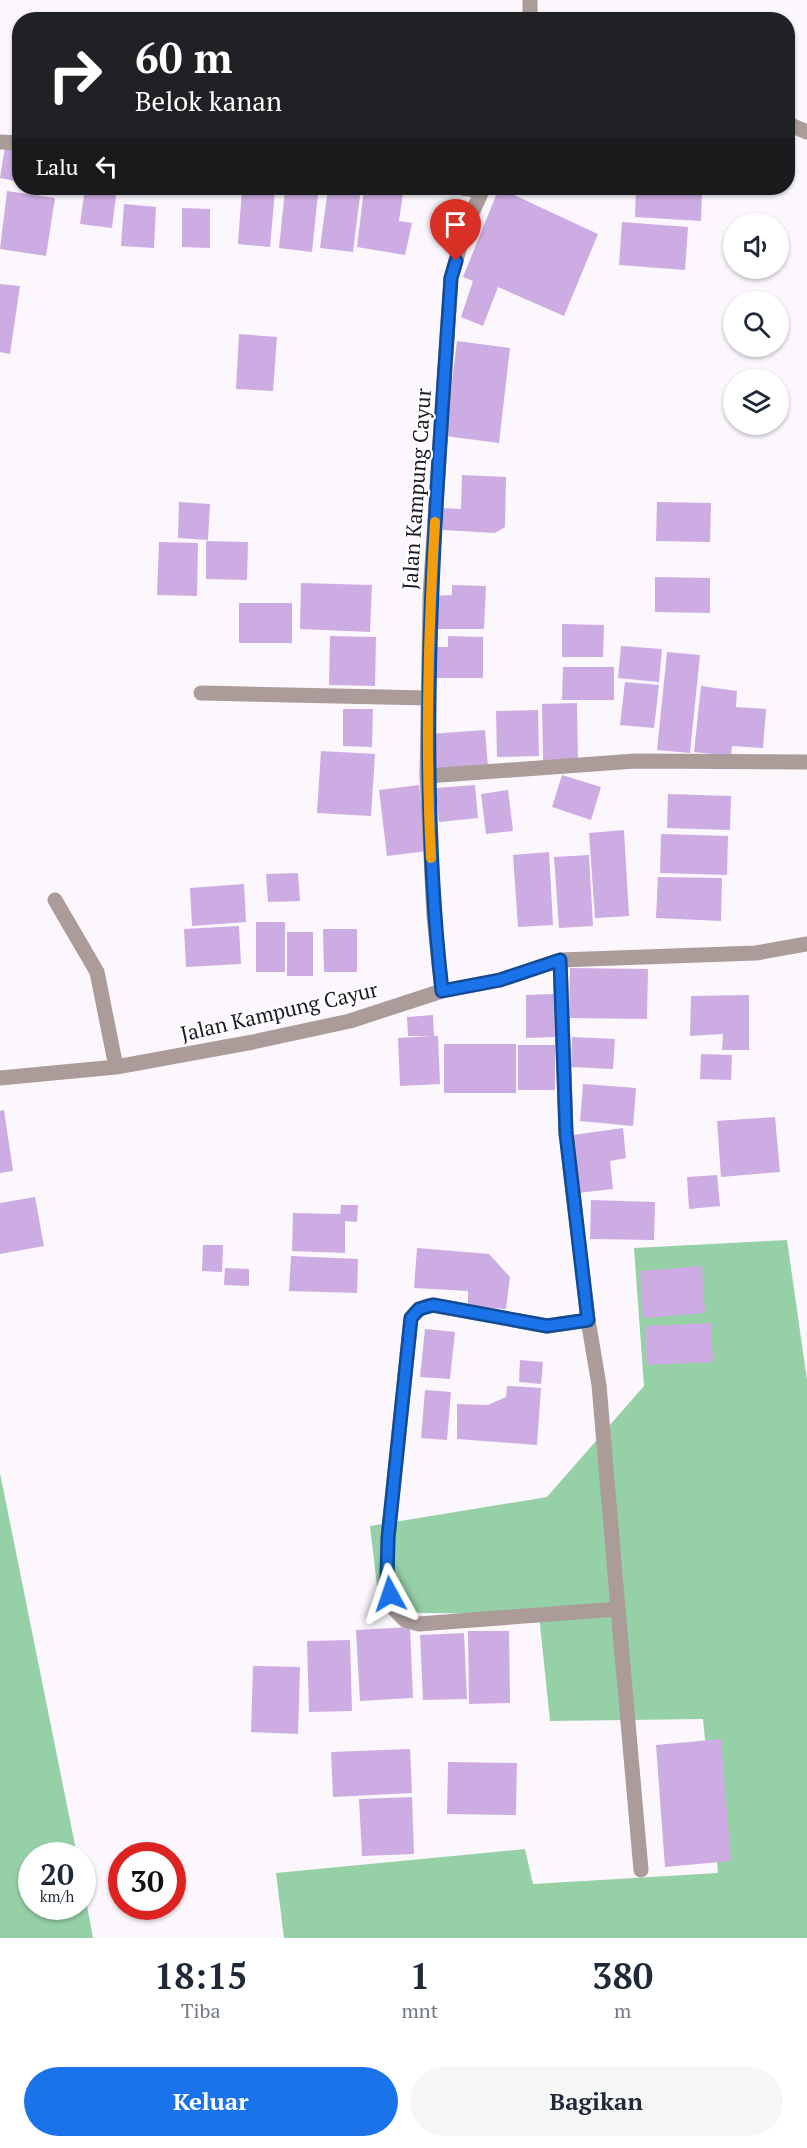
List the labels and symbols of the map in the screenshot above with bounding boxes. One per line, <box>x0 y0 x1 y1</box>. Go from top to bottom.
pin <box>430 199 481 261</box>
street label: Jalan Kampung Cayur <box>395 387 437 591</box>
street label: Jalan Kampung Cayur <box>177 975 381 1047</box>
position arrow <box>358 1562 422 1626</box>
speed limit sign: 30 <box>108 1842 186 1920</box>

